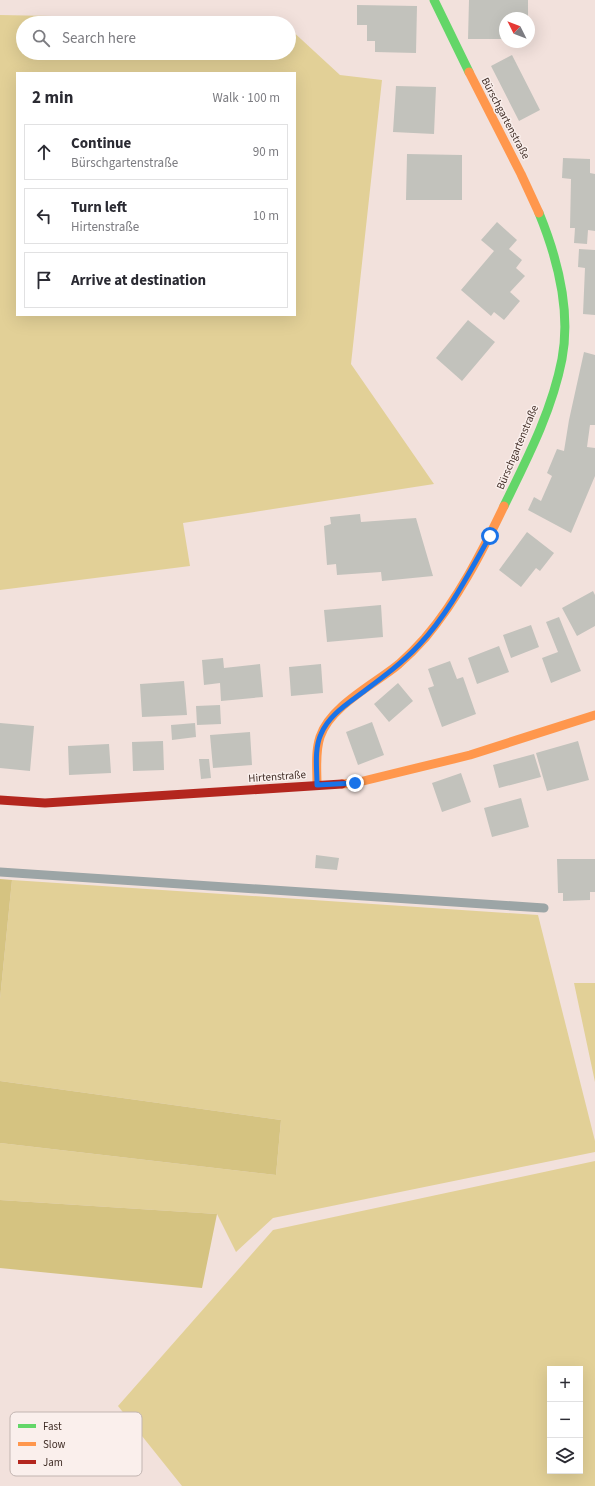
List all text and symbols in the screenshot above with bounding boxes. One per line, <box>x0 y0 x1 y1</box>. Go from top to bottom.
north arrow <box>499 12 535 48</box>
search box <box>16 16 296 60</box>
icon: search <box>30 27 52 49</box>
text: Search here <box>62 28 136 49</box>
street label: Bürschgartenstraße <box>478 75 534 162</box>
text: 2 min <box>32 86 73 110</box>
text: Walk · 100 m <box>212 89 280 107</box>
text: Continue <box>71 133 131 154</box>
icon: ahead <box>33 141 55 163</box>
text: 90 m <box>253 143 279 161</box>
text: Bürschgartenstraße <box>71 154 178 172</box>
text: Turn left <box>71 197 127 218</box>
icon: left <box>33 205 55 227</box>
text: 10 m <box>253 207 279 225</box>
text: Hirtenstraße <box>71 218 139 236</box>
icon: arrive <box>33 269 55 291</box>
text: Arrive at destination <box>71 270 206 291</box>
street label: Bürschgartenstraße <box>493 402 542 492</box>
route start <box>481 527 499 545</box>
street label: Hirtenstraße <box>248 767 307 786</box>
route end <box>346 774 364 792</box>
map controls <box>547 1366 583 1474</box>
button: + <box>547 1366 583 1402</box>
button: − <box>547 1402 583 1438</box>
legend <box>10 1412 142 1476</box>
text: Fast <box>43 1419 62 1434</box>
text: Slow <box>43 1437 66 1452</box>
button: layers <box>547 1438 583 1474</box>
text: Jam <box>43 1455 63 1470</box>

